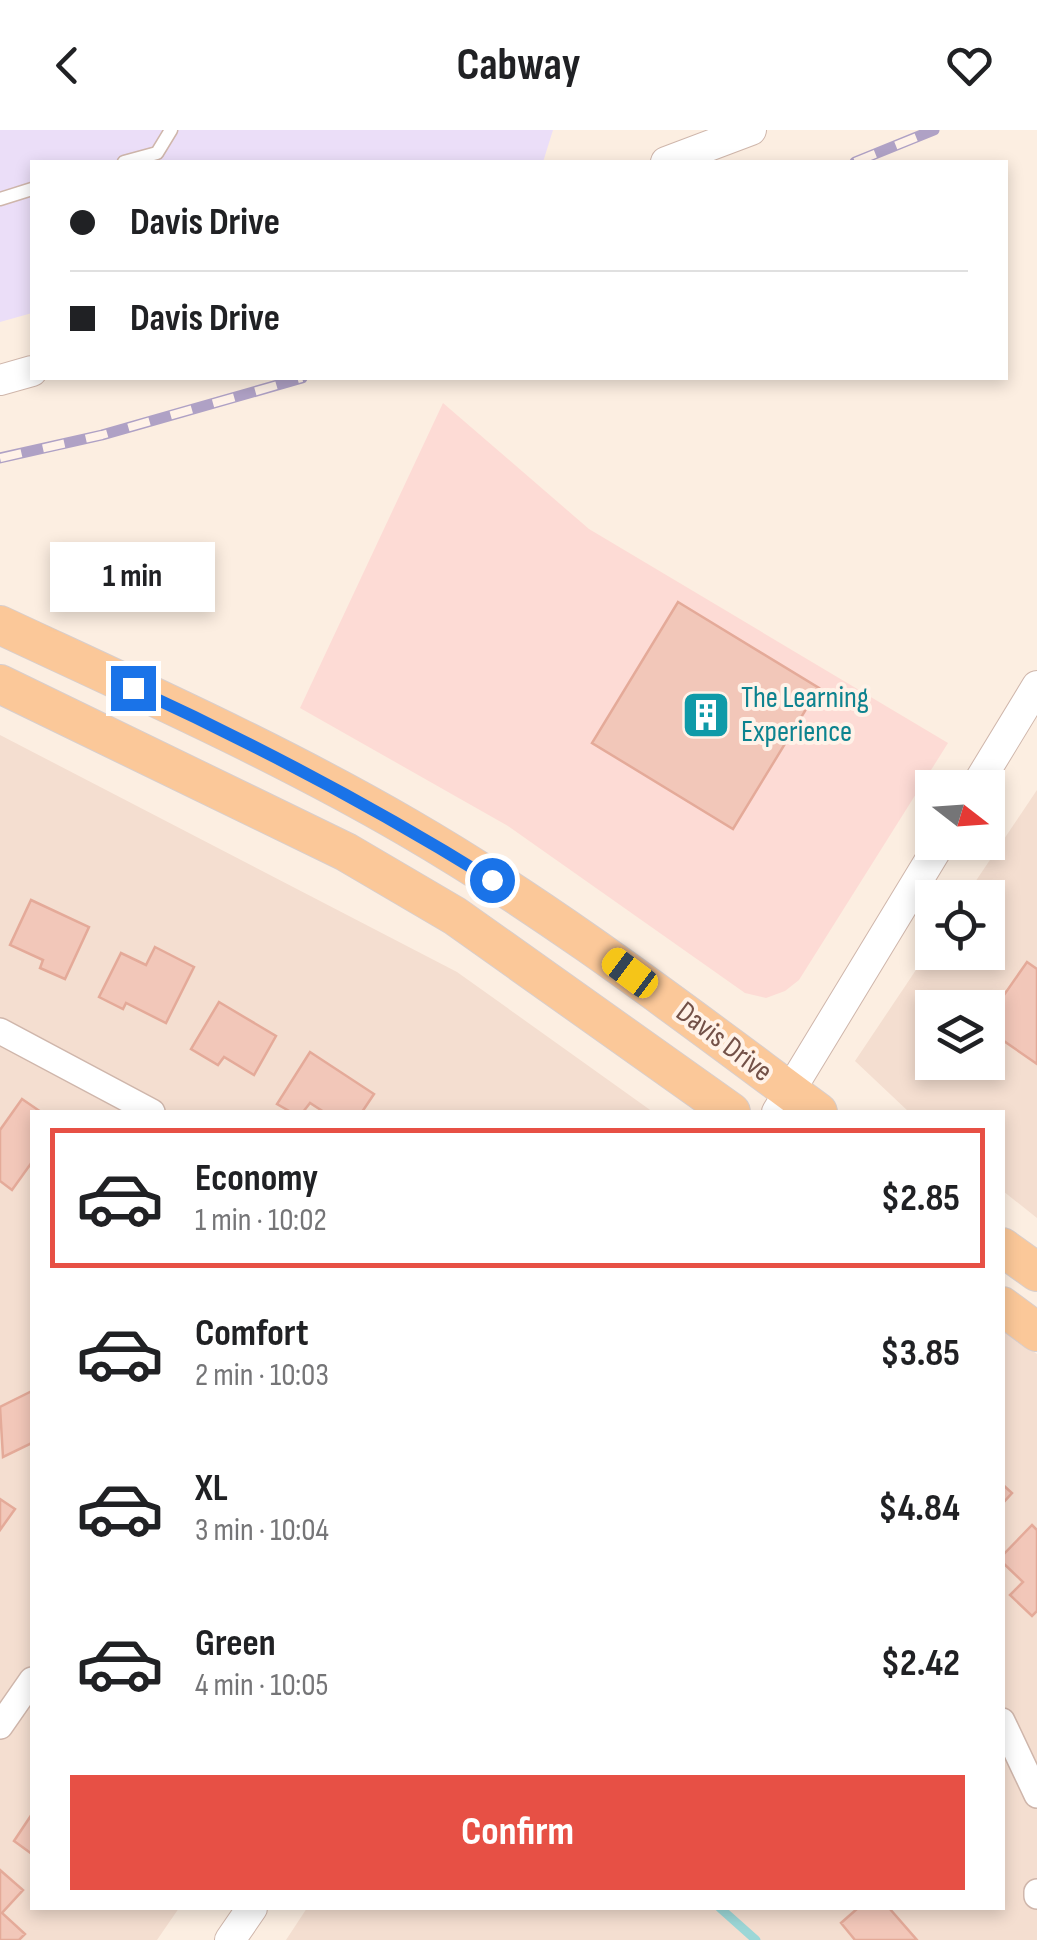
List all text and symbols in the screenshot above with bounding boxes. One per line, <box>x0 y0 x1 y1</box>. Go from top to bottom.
icon: back <box>40 38 95 93</box>
text: Cabway <box>457 38 580 93</box>
icon: heart <box>942 38 997 93</box>
text: Davis Drive <box>130 200 280 245</box>
text: Davis Drive <box>130 296 280 341</box>
callout: 1 min <box>51 543 216 613</box>
text: 1 min <box>103 557 162 596</box>
route end <box>111 666 156 711</box>
place label: The Learning Experience <box>741 680 869 750</box>
building icon: The Learning Experience <box>680 689 732 741</box>
north arrow <box>915 770 1005 860</box>
map controls <box>915 770 1005 1080</box>
route start <box>470 858 515 903</box>
button: locate <box>915 880 1005 970</box>
car <box>597 943 663 1003</box>
button: layers <box>915 990 1005 1080</box>
street label: Davis Drive <box>669 994 779 1090</box>
icon: car <box>75 1153 165 1243</box>
text: Economy <box>195 1156 318 1201</box>
text: $2.85 <box>881 1176 960 1221</box>
text: 1 min · 10:02 <box>195 1201 327 1240</box>
icon: car <box>75 1308 165 1398</box>
text: Comfort <box>195 1311 309 1356</box>
text: $3.85 <box>880 1331 960 1376</box>
text: 2 min · 10:03 <box>195 1356 329 1395</box>
icon: car <box>75 1463 165 1553</box>
text: XL <box>195 1466 228 1511</box>
text: $4.84 <box>878 1486 960 1531</box>
text: 3 min · 10:04 <box>195 1511 329 1550</box>
icon: car <box>75 1618 165 1708</box>
text: Green <box>195 1621 276 1666</box>
text: $2.42 <box>881 1641 960 1686</box>
text: 4 min · 10:05 <box>195 1666 328 1705</box>
button: Confirm <box>70 1775 965 1890</box>

